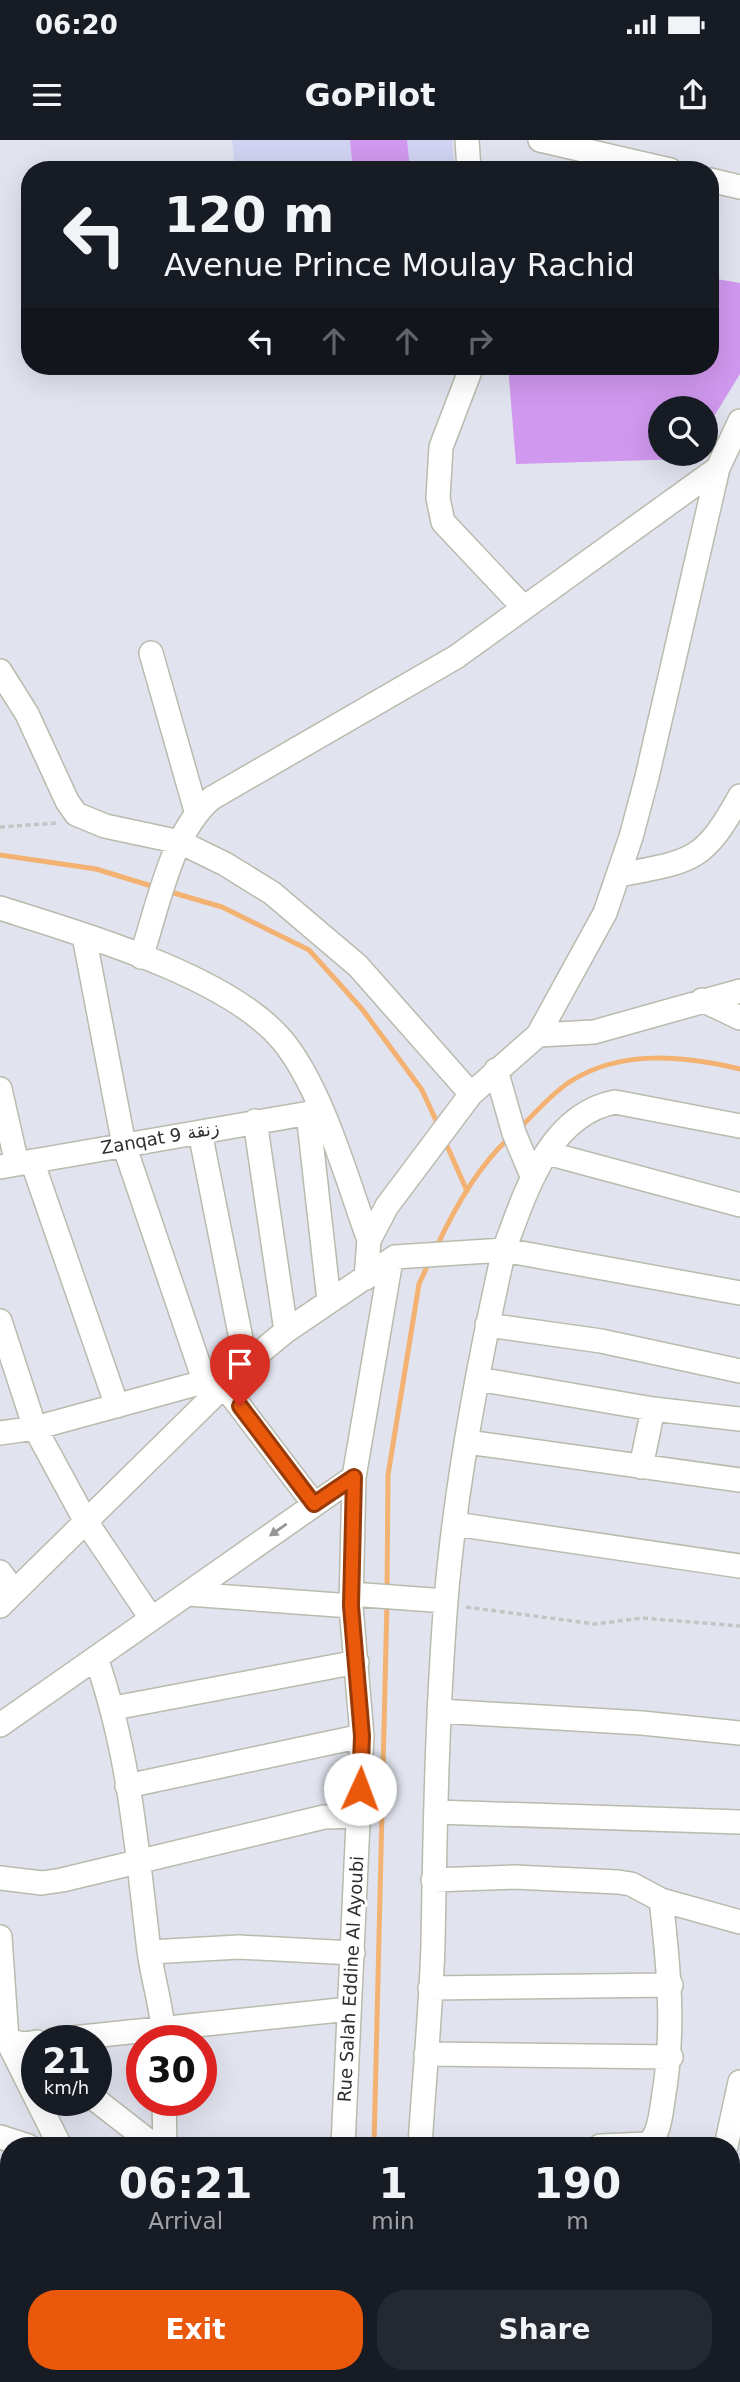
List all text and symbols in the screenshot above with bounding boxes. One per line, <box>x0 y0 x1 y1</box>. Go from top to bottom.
text: 06:20 <box>35 10 118 40</box>
icon: menu <box>28 76 66 114</box>
text: GoPilot <box>305 76 435 114</box>
icon: share <box>674 76 712 114</box>
text: 120 m <box>164 187 334 244</box>
icon: left <box>49 189 140 280</box>
text: Avenue Prince Moulay Rachid <box>164 246 635 284</box>
icon: left <box>242 322 280 360</box>
icon: ahead <box>315 322 353 360</box>
icon: ahead <box>388 322 426 360</box>
icon: right <box>461 322 499 360</box>
map controls <box>648 396 718 466</box>
button: search <box>648 396 718 466</box>
street label: Zanqat 9 زنقة <box>99 1117 221 1158</box>
pin <box>210 1334 270 1406</box>
icon: arrive <box>221 1345 259 1383</box>
one-way arrow <box>268 1523 287 1537</box>
position arrow <box>323 1752 397 1826</box>
street label: Rue Salah Eddine Al Ayoubi <box>334 1855 367 2103</box>
speed limit sign: 30 <box>126 2025 217 2116</box>
text: 21 <box>42 2041 91 2081</box>
text: km/h <box>44 2077 89 2098</box>
text: 06:21 <box>119 2159 253 2208</box>
text: 1 <box>378 2159 408 2208</box>
text: 190 <box>534 2159 621 2208</box>
text: Arrival <box>148 2208 223 2234</box>
text: min <box>371 2208 415 2234</box>
text: m <box>566 2208 589 2234</box>
button: Exit <box>28 2290 363 2370</box>
button: Share <box>377 2290 712 2370</box>

